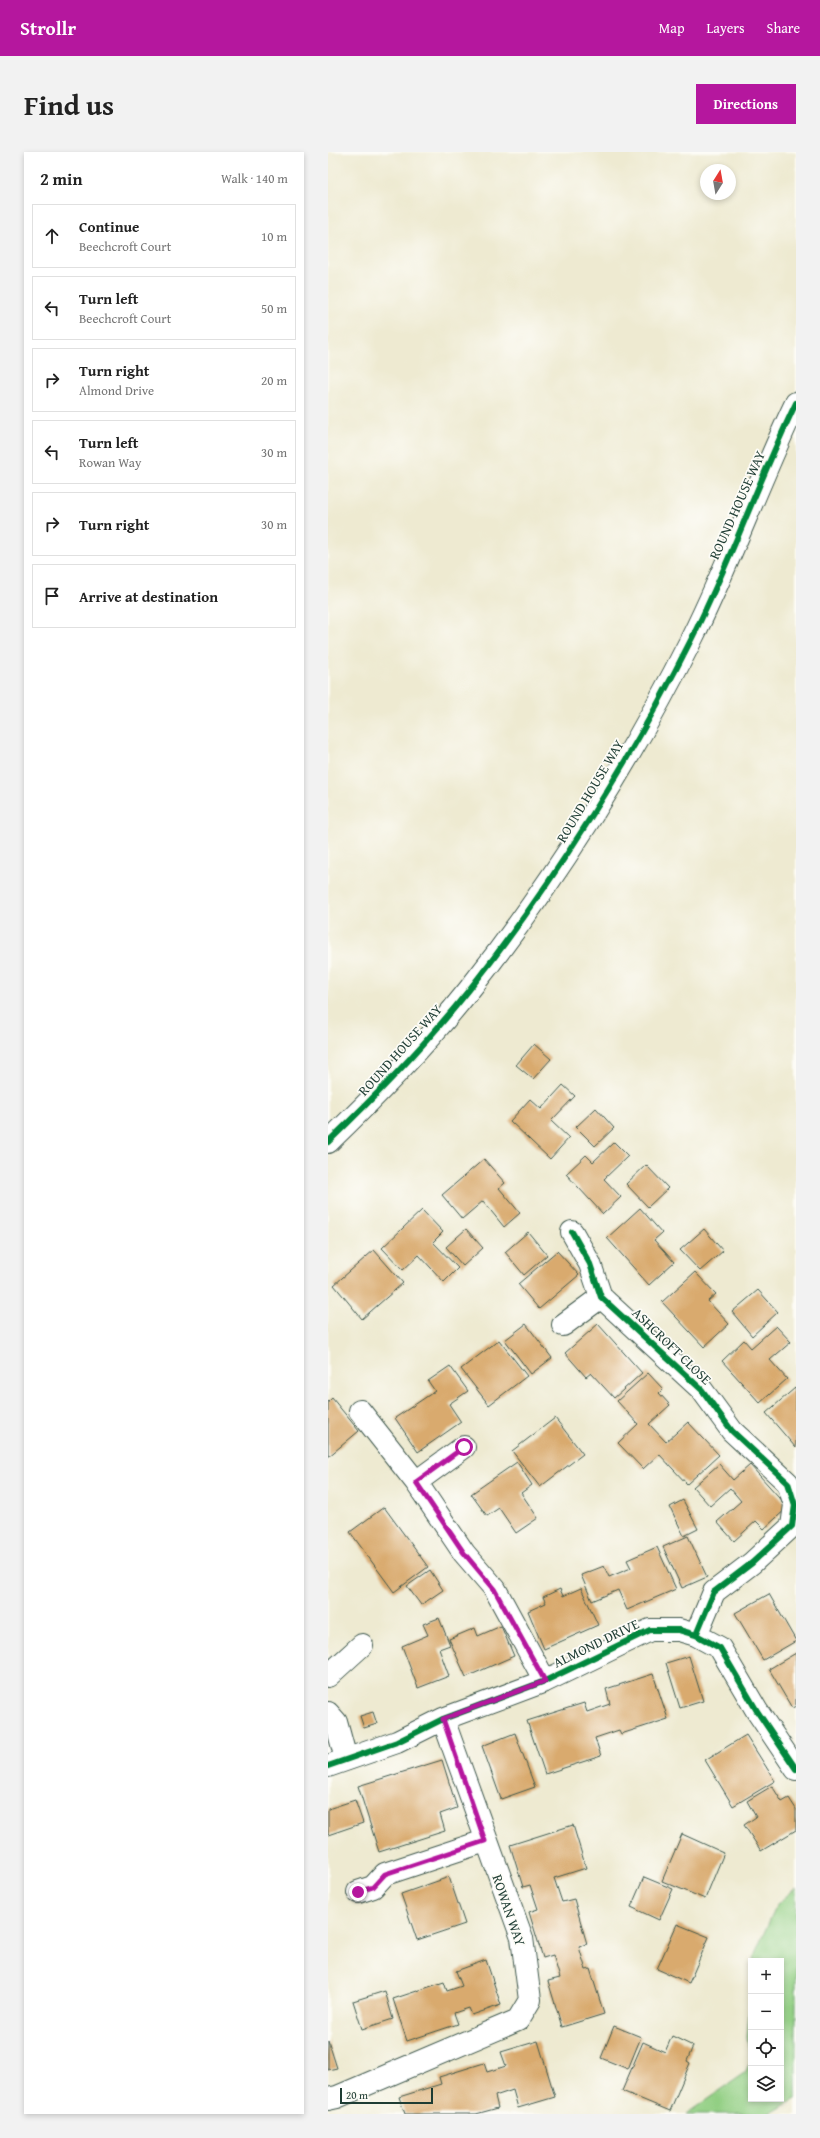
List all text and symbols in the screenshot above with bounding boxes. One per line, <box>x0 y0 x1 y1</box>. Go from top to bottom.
text: Strollr <box>20 14 76 42</box>
text: Map <box>659 18 685 38</box>
text: Layers <box>707 18 745 38</box>
text: Share <box>767 18 800 38</box>
text: Find us <box>24 84 114 125</box>
button: Directions <box>696 84 796 124</box>
north arrow <box>700 164 736 200</box>
text: 2 min <box>40 166 82 191</box>
text: Walk · 140 m <box>221 169 288 188</box>
text: Continue <box>79 216 140 237</box>
icon: ahead <box>41 225 63 247</box>
text: 10 m <box>261 227 287 246</box>
text: Beechcroft Court <box>79 237 171 256</box>
text: Turn left <box>79 288 138 309</box>
icon: left <box>41 297 63 319</box>
text: 50 m <box>261 299 287 318</box>
text: Beechcroft Court <box>79 309 171 328</box>
text: Turn right <box>79 360 150 381</box>
icon: right <box>41 369 63 391</box>
text: 20 m <box>261 371 287 390</box>
text: Almond Drive <box>79 381 154 400</box>
text: Turn left <box>79 432 138 453</box>
icon: left <box>41 441 63 463</box>
text: 30 m <box>261 443 287 462</box>
street label: ROUND HOUSE WAY <box>704 447 770 563</box>
text: Rowan Way <box>79 453 141 472</box>
icon: right <box>41 513 63 535</box>
text: Turn right <box>79 514 150 535</box>
text: 30 m <box>261 515 287 534</box>
icon: arrive <box>41 585 63 607</box>
text: Arrive at destination <box>79 586 218 607</box>
street label: ROUND HOUSE WAY <box>551 735 629 846</box>
street label: ROUND HOUSE WAY <box>353 999 447 1100</box>
street label: ASHCROFT CLOSE <box>628 1303 716 1389</box>
route start <box>455 1438 473 1456</box>
street label: ALMOND DRIVE <box>550 1614 642 1672</box>
street label: ROWAN WAY <box>487 1871 531 1949</box>
route end <box>349 1883 367 1901</box>
map controls <box>748 1958 784 2102</box>
button: + <box>748 1958 784 1994</box>
button: − <box>748 1994 784 2030</box>
button: locate <box>748 2030 784 2066</box>
button: layers <box>748 2066 784 2102</box>
scale bar <box>340 2086 433 2105</box>
text: 20 m <box>346 2087 368 2103</box>

